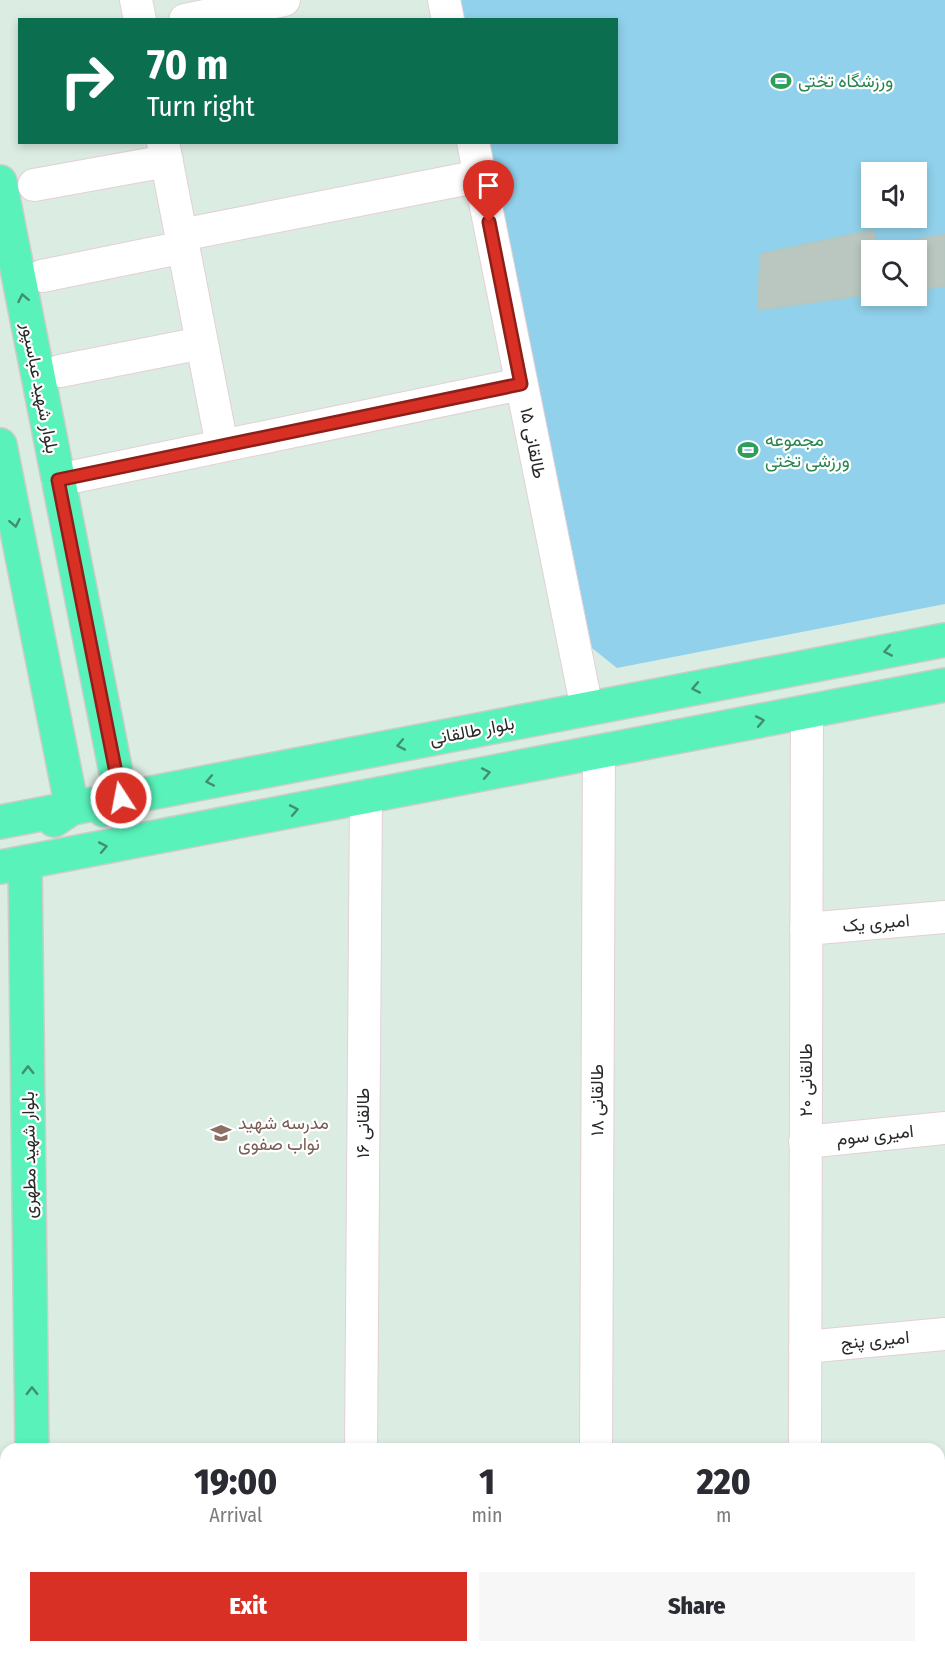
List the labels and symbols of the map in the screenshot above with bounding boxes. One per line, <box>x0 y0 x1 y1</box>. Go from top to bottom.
sports icon: ورزشگاه تختی <box>769 69 793 93</box>
place label: ورزشگاه تختی <box>798 70 893 92</box>
pin <box>463 160 514 222</box>
one-way arrow <box>17 293 30 303</box>
street label: بلوار شهید عباسپور <box>15 319 64 456</box>
street label: طالقانی ۱۵ <box>515 405 551 481</box>
place label: مجموعه ورزشی تختی <box>765 429 850 472</box>
sports icon: مجموعه ورزشی تختی <box>736 438 760 462</box>
one-way arrow <box>8 517 21 527</box>
one-way arrow <box>883 644 893 657</box>
one-way arrow <box>691 681 701 694</box>
street label: بلوار طالقانی <box>428 712 516 750</box>
one-way arrow <box>755 715 765 728</box>
one-way arrow <box>397 738 407 751</box>
position arrow <box>89 766 153 830</box>
one-way arrow <box>481 767 491 780</box>
one-way arrow <box>205 774 215 787</box>
one-way arrow <box>289 804 299 817</box>
one-way arrow <box>98 841 108 854</box>
street label: امیری یک <box>841 909 911 937</box>
street label: طالقانی ۲۰ <box>795 1043 817 1117</box>
street label: طالقانی ۱۸ <box>586 1064 608 1136</box>
one-way arrow <box>22 1065 34 1074</box>
street label: طالقانی ۱۶ <box>352 1088 374 1158</box>
street label: بلوار شهید مطهری <box>17 1091 41 1219</box>
place label: مدرسه شهید نواب صفوی <box>238 1112 329 1155</box>
street label: امیری سوم <box>835 1120 915 1151</box>
school or university icon: مدرسه شهید نواب صفوی <box>209 1121 233 1145</box>
street label: امیری پنج <box>840 1326 910 1355</box>
one-way arrow <box>25 1386 38 1395</box>

